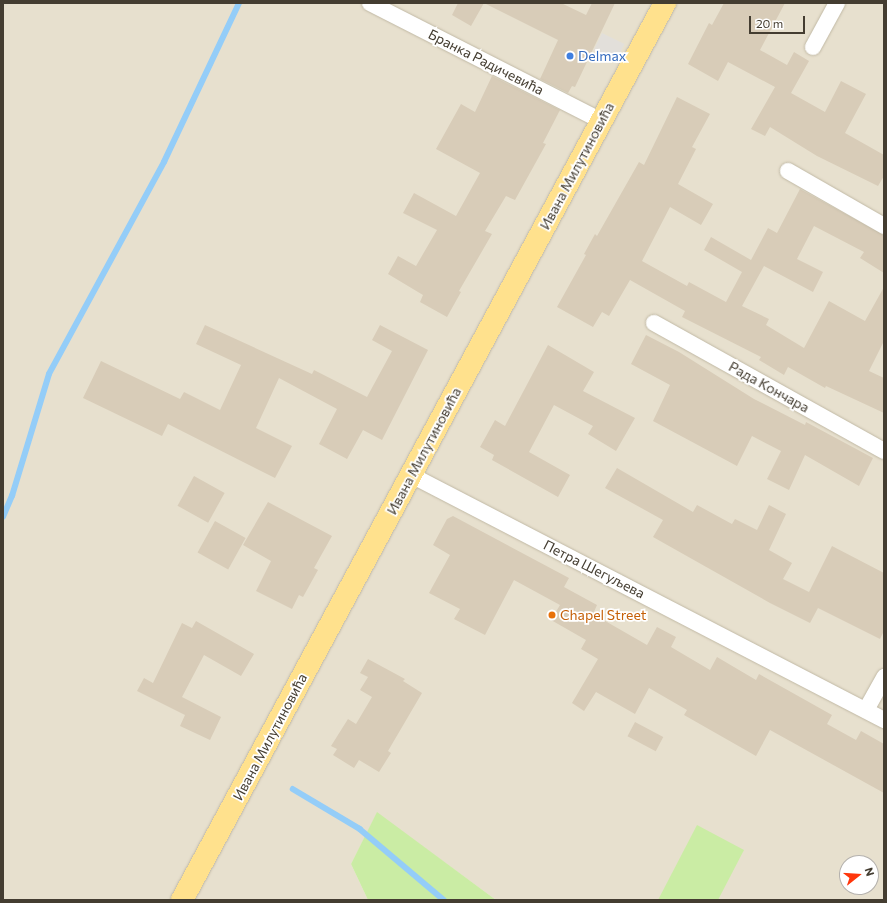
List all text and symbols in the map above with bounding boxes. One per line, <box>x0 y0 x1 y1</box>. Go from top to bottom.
scale bar <box>751 8 807 34</box>
text: 20 m <box>756 16 783 30</box>
street label: Бранка Радичевића <box>425 26 547 98</box>
place label: Delmax <box>578 48 626 64</box>
marker: Delmax <box>565 51 575 61</box>
street label: Ивана Милутиновића <box>536 100 618 232</box>
street label: Рада Кончара <box>726 358 812 416</box>
street label: Ивана Милутиновића <box>383 385 465 517</box>
street label: Петра Шегуљева <box>541 536 647 602</box>
place label: Chapel Street <box>560 607 646 623</box>
marker: Chapel Street <box>547 610 557 620</box>
street label: Ивана Милутиновића <box>229 671 311 803</box>
north arrow <box>839 855 879 895</box>
text: N <box>863 866 877 877</box>

